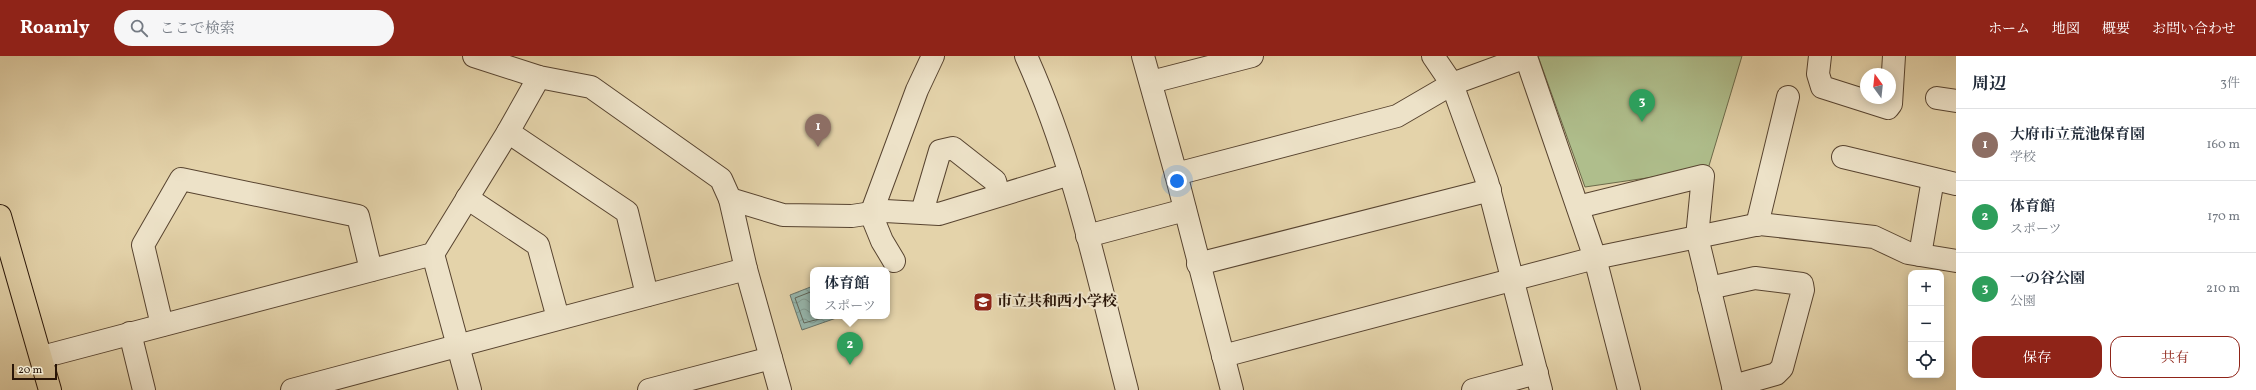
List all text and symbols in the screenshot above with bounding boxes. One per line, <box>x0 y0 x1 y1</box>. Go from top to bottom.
search box <box>114 10 394 46</box>
text: Roamly <box>20 15 90 41</box>
icon: search <box>128 17 150 39</box>
text: ここで検索 <box>160 19 235 40</box>
text: ホーム <box>1988 20 2030 39</box>
text: 地図 <box>2052 20 2080 39</box>
text: 概要 <box>2102 20 2130 39</box>
text: お問い合わせ <box>2152 20 2236 39</box>
north arrow <box>1860 68 1896 104</box>
text: 周辺 <box>1972 73 2006 96</box>
text: 3件 <box>2220 75 2240 93</box>
pin: 3 <box>1629 89 1655 122</box>
pin: 1 <box>805 114 831 147</box>
text: 大府市立荒池保育園 <box>2010 125 2145 146</box>
text: 1 <box>1982 136 1988 154</box>
text: 160 m <box>2206 136 2240 154</box>
text: 学校 <box>2010 149 2036 167</box>
your location <box>1167 171 1187 191</box>
text: 体育館 <box>2010 197 2055 218</box>
text: 2 <box>1982 208 1988 226</box>
text: 170 m <box>2207 208 2240 226</box>
text: スポーツ <box>2010 221 2061 239</box>
popup <box>810 267 890 319</box>
text: 一の谷公園 <box>2010 269 2085 290</box>
map controls <box>1908 270 1944 378</box>
button: + <box>1908 270 1944 306</box>
text: 体育館 <box>824 274 869 295</box>
text: 3 <box>1982 280 1988 298</box>
text: 210 m <box>2206 280 2240 298</box>
school or university icon: 市立共和西小学校 <box>972 291 994 313</box>
place label: 市立共和西小学校 <box>997 292 1117 313</box>
text: 公園 <box>2010 293 2036 311</box>
text: スポーツ <box>824 298 876 316</box>
button: − <box>1908 306 1944 342</box>
pin: 2 <box>837 332 863 365</box>
button: 保存 <box>1972 336 2102 378</box>
button: 共有 <box>2110 336 2240 378</box>
button: locate <box>1908 342 1944 378</box>
scale bar <box>12 362 57 381</box>
text: 20 m <box>18 363 42 378</box>

